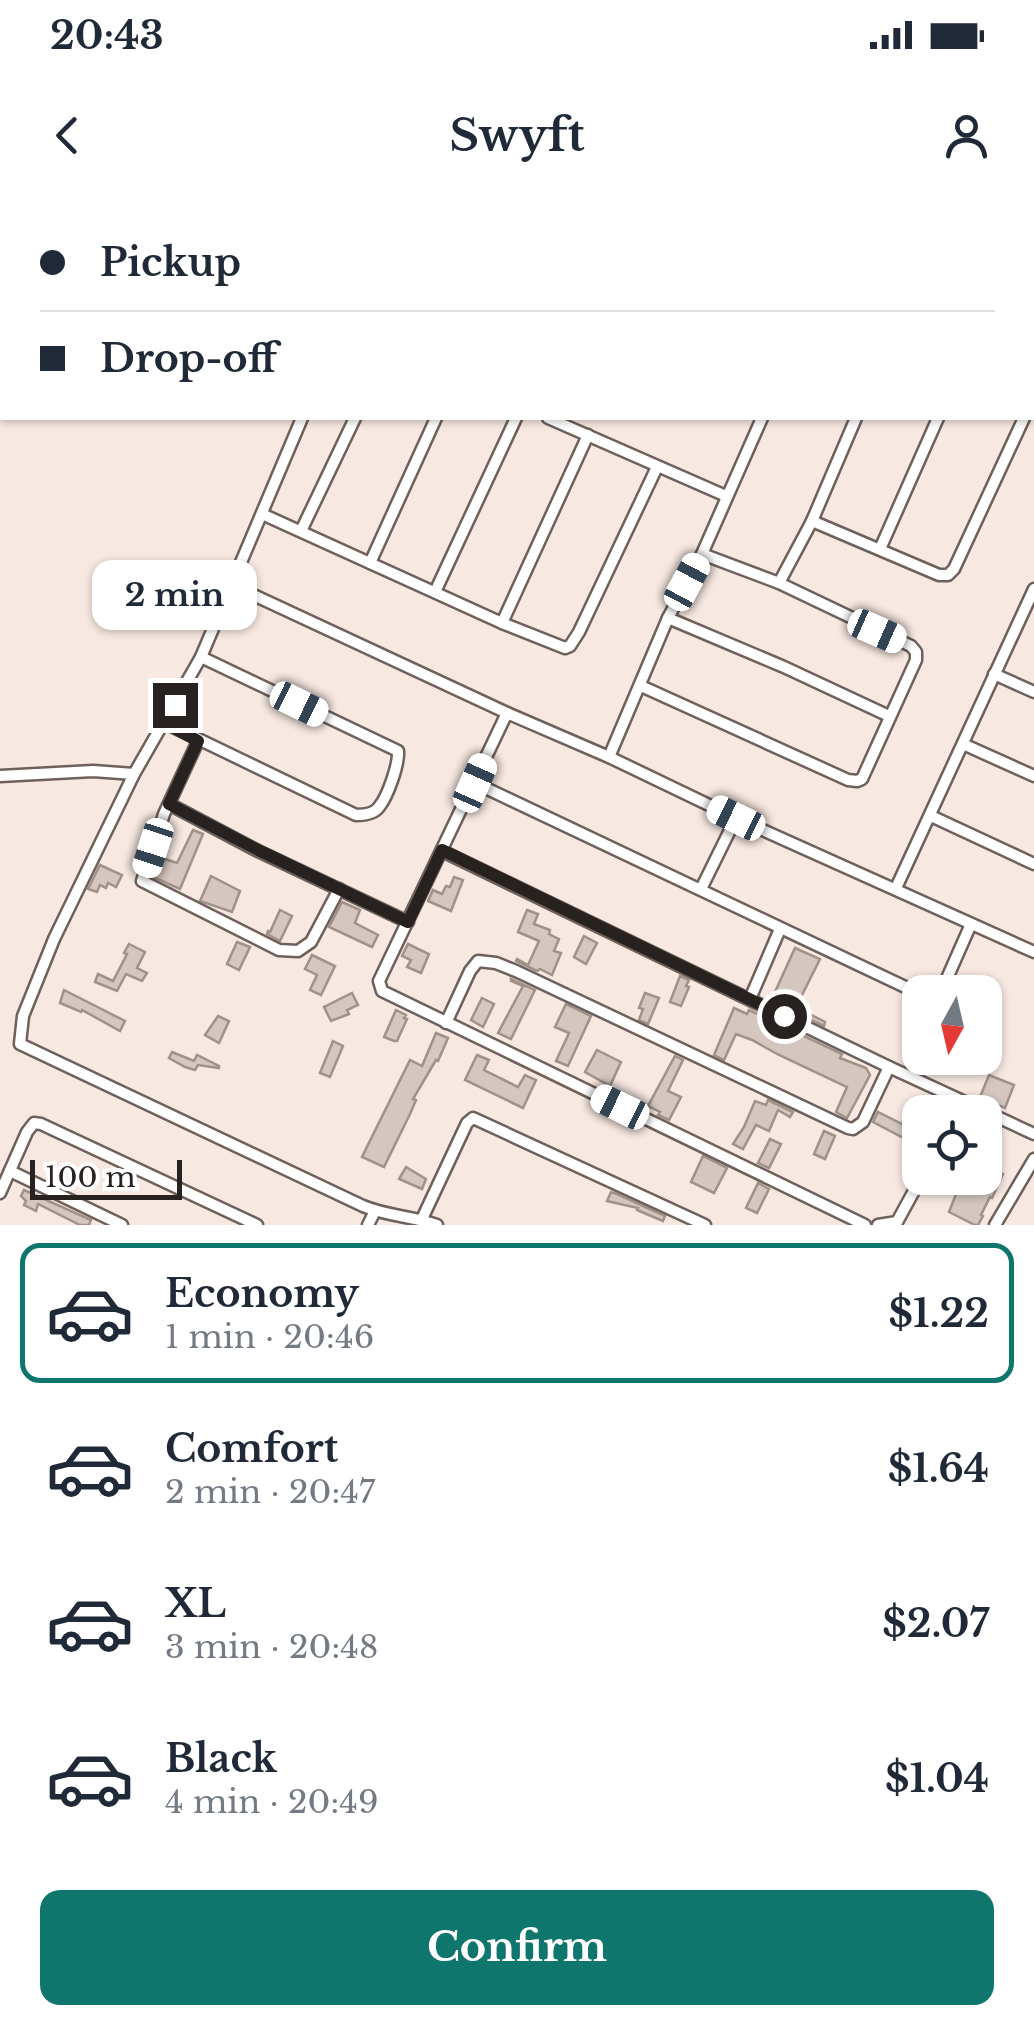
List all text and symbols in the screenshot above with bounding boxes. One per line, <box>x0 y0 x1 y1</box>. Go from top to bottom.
text: 20:43 <box>50 12 164 59</box>
text: Swyft <box>449 107 585 163</box>
icon: back <box>40 108 95 163</box>
icon: person <box>939 108 994 163</box>
text: Pickup <box>100 239 241 286</box>
text: Drop-off <box>100 335 277 382</box>
car <box>660 548 714 616</box>
callout: 2 min <box>92 560 258 630</box>
text: 2 min <box>125 575 224 615</box>
car <box>843 605 911 657</box>
car <box>265 677 333 731</box>
route end <box>153 683 198 728</box>
car <box>449 749 501 817</box>
car <box>702 791 770 845</box>
car <box>129 815 177 881</box>
north arrow <box>902 975 1002 1075</box>
map controls <box>902 975 1002 1195</box>
route start <box>762 994 807 1039</box>
car <box>586 1080 654 1134</box>
button: locate <box>902 1095 1002 1195</box>
scale bar <box>30 1155 182 1200</box>
text: 100 m <box>45 1160 136 1195</box>
icon: car <box>45 1268 135 1358</box>
text: Economy <box>165 1270 359 1317</box>
text: $1.22 <box>889 1290 989 1337</box>
text: 1 min · 20:46 <box>165 1317 374 1357</box>
icon: car <box>45 1423 135 1513</box>
text: Comfort <box>165 1425 338 1472</box>
text: $1.64 <box>888 1445 989 1492</box>
text: 2 min · 20:47 <box>165 1472 375 1512</box>
icon: car <box>45 1578 135 1668</box>
text: XL <box>165 1580 226 1627</box>
text: $2.07 <box>882 1600 989 1647</box>
text: 3 min · 20:48 <box>165 1627 378 1667</box>
icon: car <box>45 1733 135 1823</box>
text: Black <box>165 1735 277 1782</box>
text: $1.04 <box>885 1755 989 1802</box>
text: 4 min · 20:49 <box>165 1782 379 1822</box>
button: Confirm <box>40 1890 994 2005</box>

